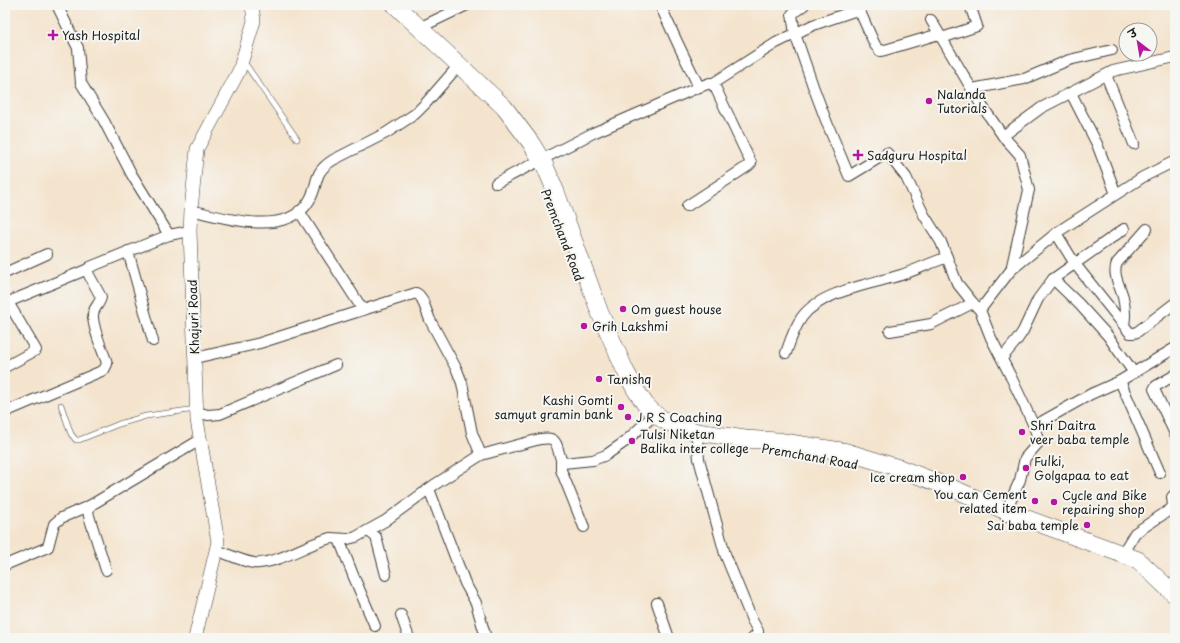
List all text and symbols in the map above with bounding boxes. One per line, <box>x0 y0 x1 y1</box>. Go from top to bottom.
north arrow <box>1118 22 1158 62</box>
text: उ <box>1124 23 1142 43</box>
place label: Yash Hospital <box>62 26 140 44</box>
marker: Yash Hospital <box>47 29 59 41</box>
place label: Nalanda Tutorials <box>937 85 988 117</box>
marker: Nalanda Tutorials <box>924 96 934 106</box>
place label: Sadguru Hospital <box>867 146 967 164</box>
marker: Sadguru Hospital <box>852 149 864 161</box>
street label: Premchand Road <box>537 186 589 284</box>
street label: Khajuri Road <box>183 279 203 355</box>
place label: Om guest house <box>631 300 722 318</box>
marker: Om guest house <box>618 304 628 314</box>
place label: Grih Lakshmi <box>592 317 668 335</box>
marker: Grih Lakshmi <box>579 321 589 331</box>
place label: Tanishq <box>607 370 651 388</box>
marker: Tanishq <box>594 374 604 384</box>
place label: Kashi Gomti samyut gramin bank <box>495 391 613 423</box>
marker: Kashi Gomti samyut gramin bank <box>616 402 626 412</box>
place label: J R S Coaching <box>636 408 722 426</box>
marker: J R S Coaching <box>623 412 633 422</box>
place label: Shri Daitra veer baba temple <box>1030 416 1130 448</box>
place label: Tulsi Niketan Balika inter college <box>640 425 749 457</box>
marker: Shri Daitra veer baba temple <box>1017 427 1027 437</box>
marker: Tulsi Niketan Balika inter college <box>627 436 637 446</box>
street label: Premchand Road <box>760 439 860 473</box>
place label: Fulki, Golgapaa to eat <box>1034 452 1129 484</box>
marker: Fulki, Golgapaa to eat <box>1021 463 1031 473</box>
place label: Ice cream shop <box>870 468 955 486</box>
marker: Ice cream shop <box>958 472 968 482</box>
place label: You can Cement related item <box>933 485 1027 517</box>
place label: Cycle and Bike repairing shop <box>1062 486 1147 518</box>
marker: You can Cement related item <box>1030 496 1040 506</box>
marker: Cycle and Bike repairing shop <box>1049 497 1059 507</box>
place label: Sai baba temple <box>987 516 1079 534</box>
marker: Sai baba temple <box>1082 520 1092 530</box>

